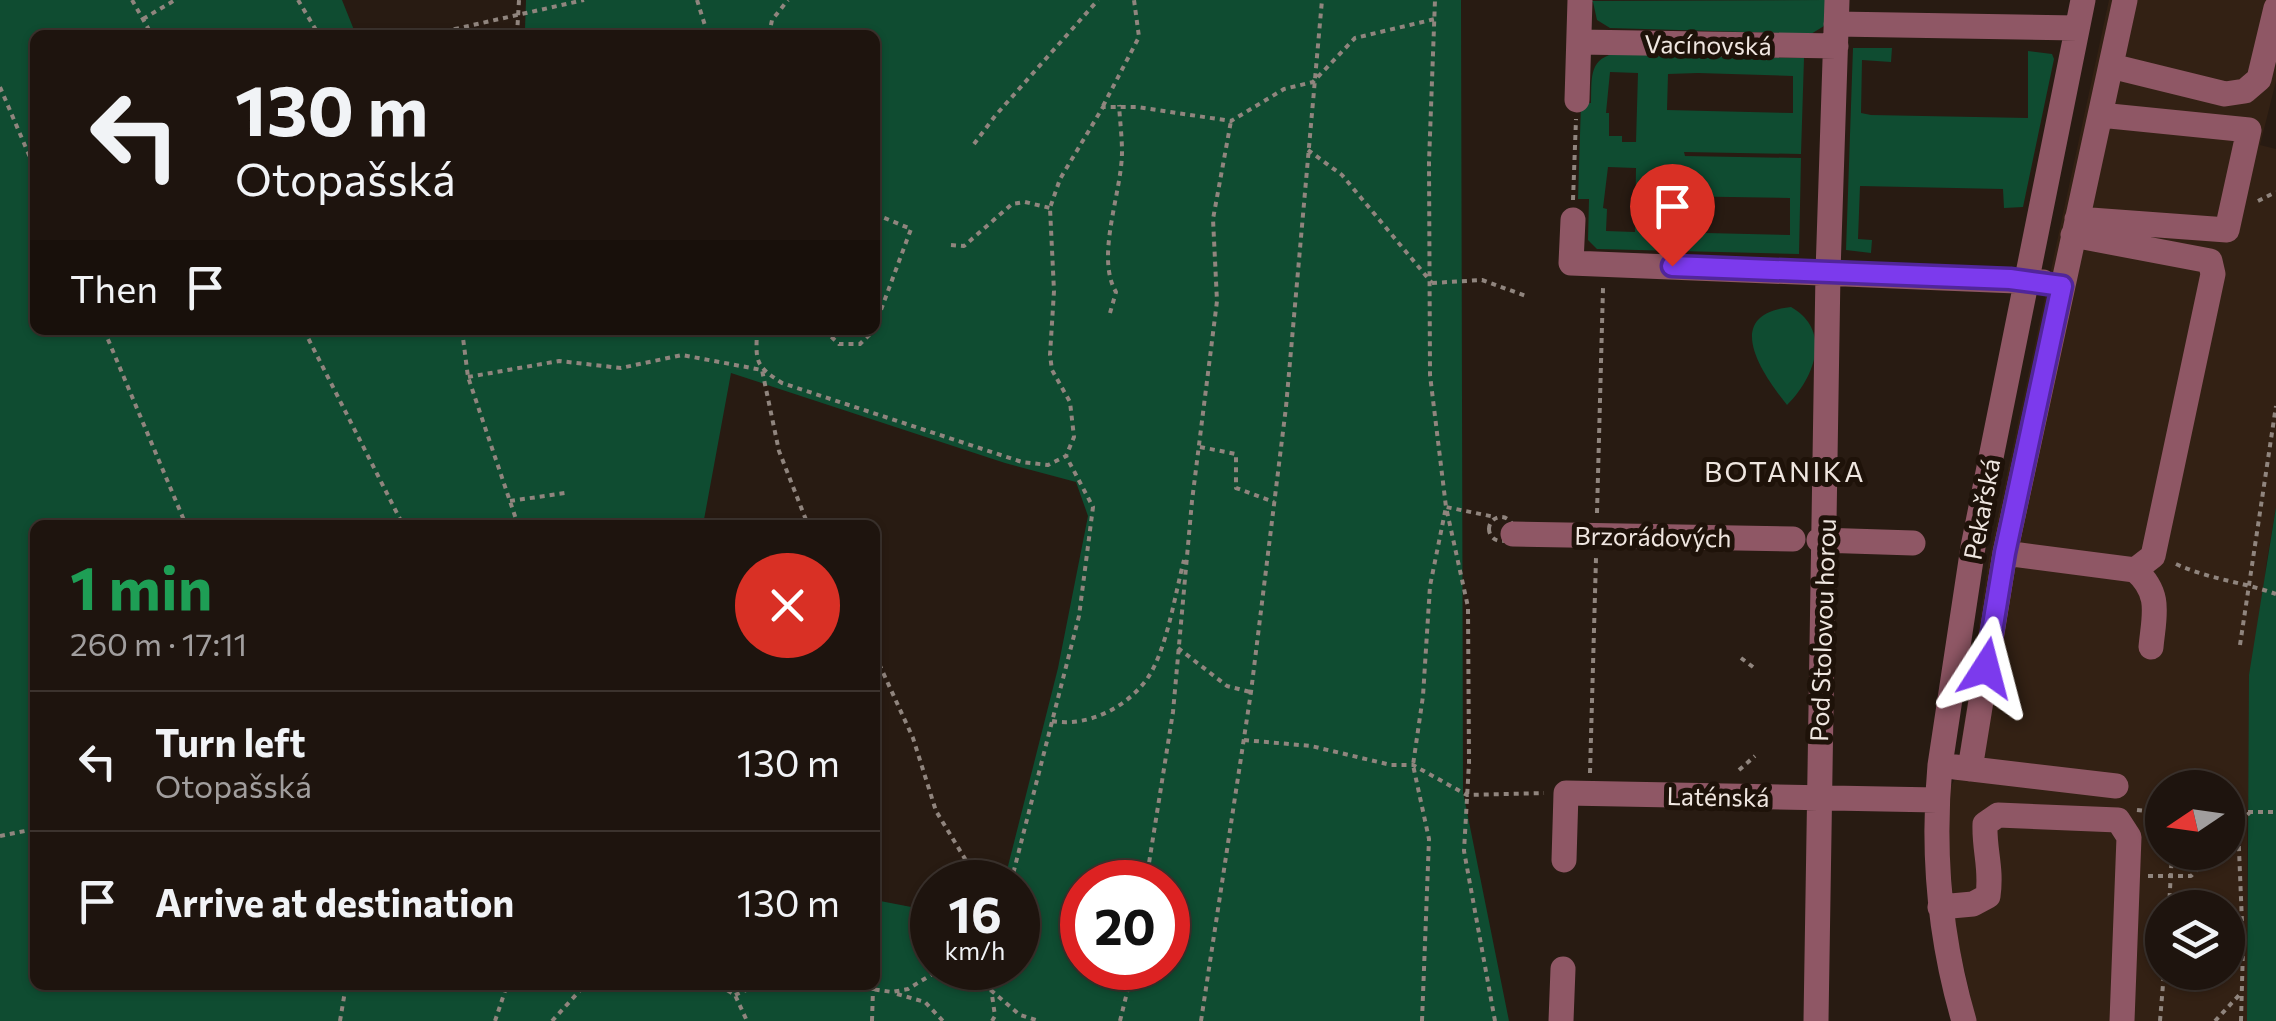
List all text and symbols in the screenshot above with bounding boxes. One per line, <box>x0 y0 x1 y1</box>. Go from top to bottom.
street label: Vacínovská <box>1644 28 1772 60</box>
text: 130 m <box>235 65 428 150</box>
icon: left <box>70 70 200 200</box>
text: Otopašská <box>235 150 456 205</box>
pin <box>1630 164 1715 267</box>
icon: arrive <box>1645 179 1700 234</box>
icon: arrive <box>178 260 233 315</box>
text: Then <box>70 264 158 311</box>
district label: BOTANIKA <box>1704 454 1866 488</box>
street label: Pekařská <box>1956 456 2006 562</box>
street label: Pod Stolovou horou <box>1803 518 1841 742</box>
street label: Brzorádových <box>1574 520 1732 552</box>
text: 1 min <box>70 549 212 622</box>
button: close <box>735 553 840 658</box>
position arrow <box>1934 616 2038 720</box>
text: 260 m · 17:11 <box>70 623 247 663</box>
text: Turn left <box>155 718 306 765</box>
icon: left <box>70 734 125 789</box>
text: 130 m <box>737 738 840 785</box>
text: Otopašská <box>155 765 312 805</box>
north arrow <box>2145 770 2245 870</box>
map controls <box>2145 770 2245 990</box>
street label: Laténská <box>1666 780 1770 812</box>
speed limit sign: 20 <box>1060 860 1190 990</box>
icon: arrive <box>70 874 125 929</box>
text: Arrive at destination <box>155 878 514 925</box>
text: 130 m <box>737 878 840 925</box>
text: 16 <box>948 882 1002 943</box>
button: layers <box>2145 890 2245 990</box>
text: km/h <box>945 935 1005 965</box>

